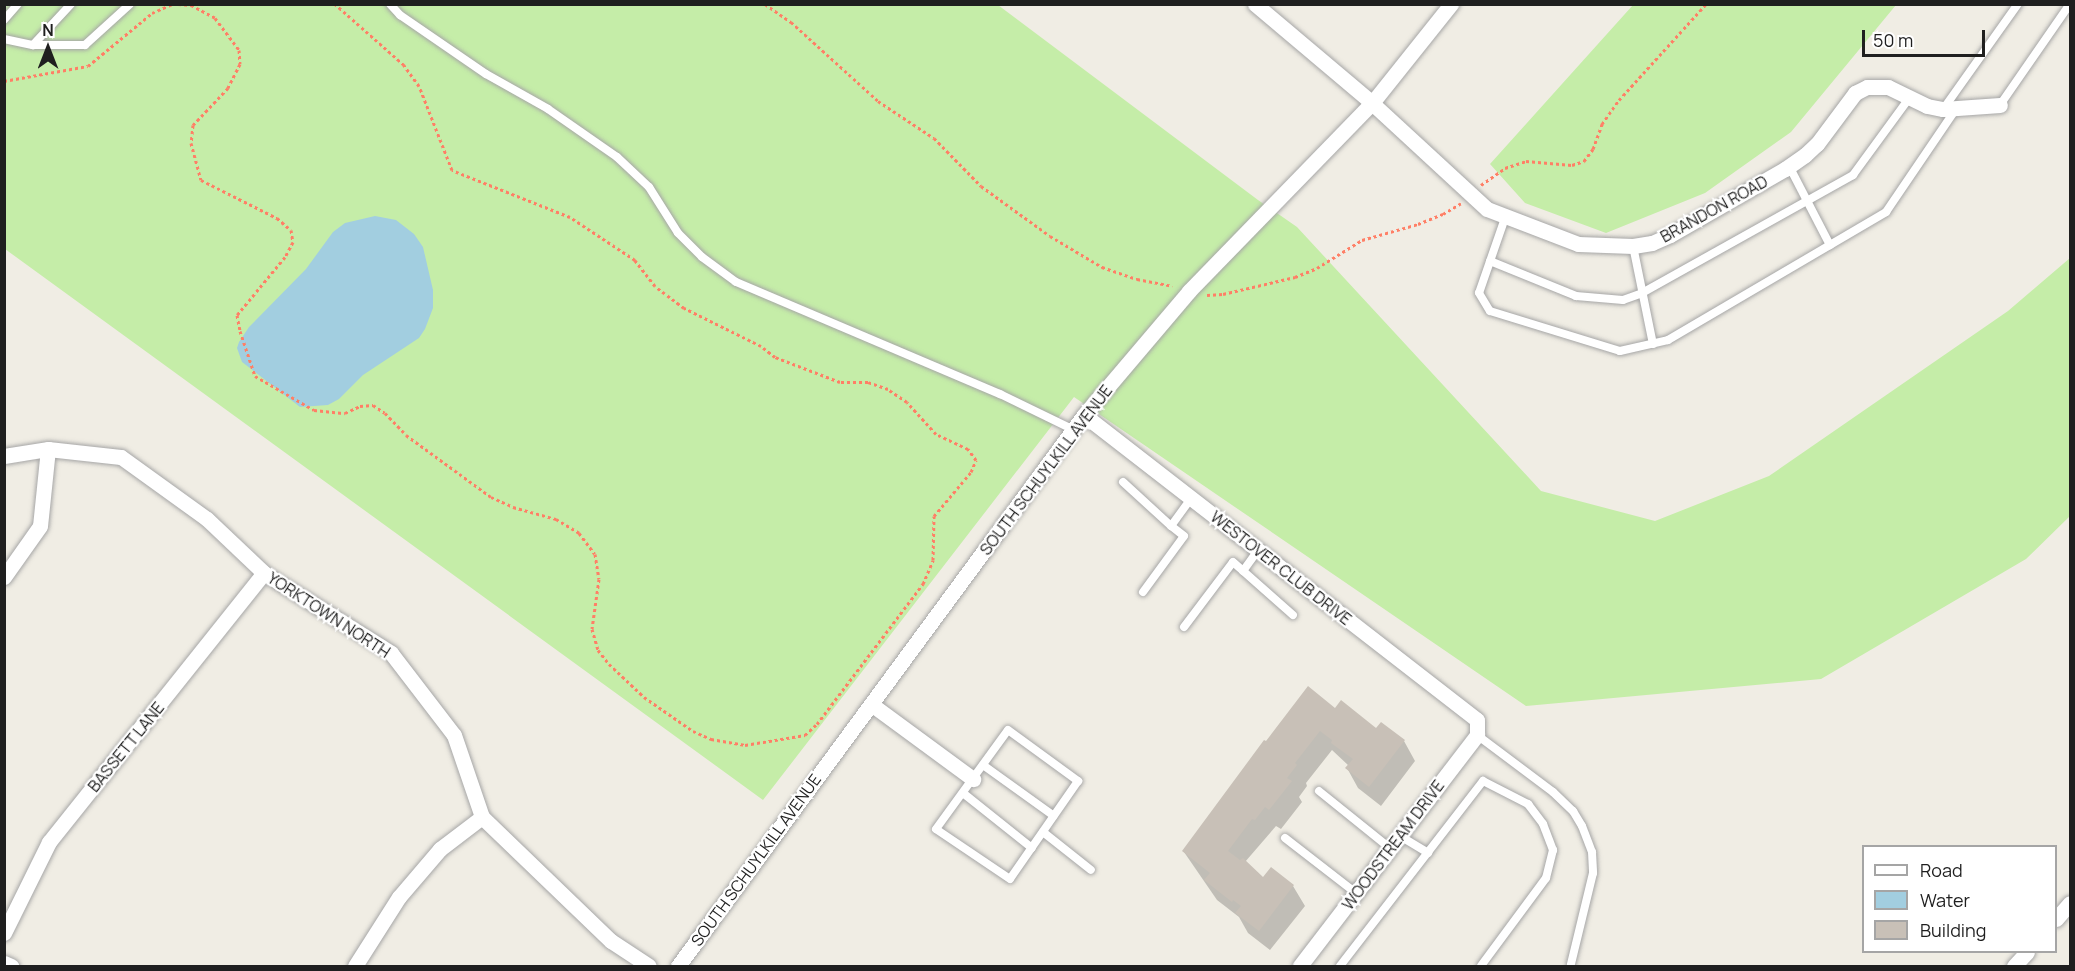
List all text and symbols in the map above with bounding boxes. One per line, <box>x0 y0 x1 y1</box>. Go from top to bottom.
north arrow <box>18 18 78 78</box>
scale bar <box>1865 18 1988 56</box>
text: N <box>42 19 54 41</box>
text: 50 m <box>1873 28 1913 52</box>
street label: BRANDON ROAD <box>1657 172 1771 246</box>
street label: SOUTH SCHUYLKILL AVENUE <box>976 381 1116 559</box>
street label: WESTOVER CLUB DRIVE <box>1207 507 1355 629</box>
street label: YORKTOWN NORTH <box>264 568 394 662</box>
street label: BASSETT LANE <box>84 698 168 796</box>
street label: SOUTH SCHUYLKILL AVENUE <box>687 770 825 950</box>
street label: WOODSTREAM DRIVE <box>1338 776 1448 914</box>
legend <box>1862 845 2057 953</box>
text: Road <box>1920 858 1963 882</box>
text: Water <box>1920 888 1970 912</box>
text: Building <box>1920 918 1986 942</box>

